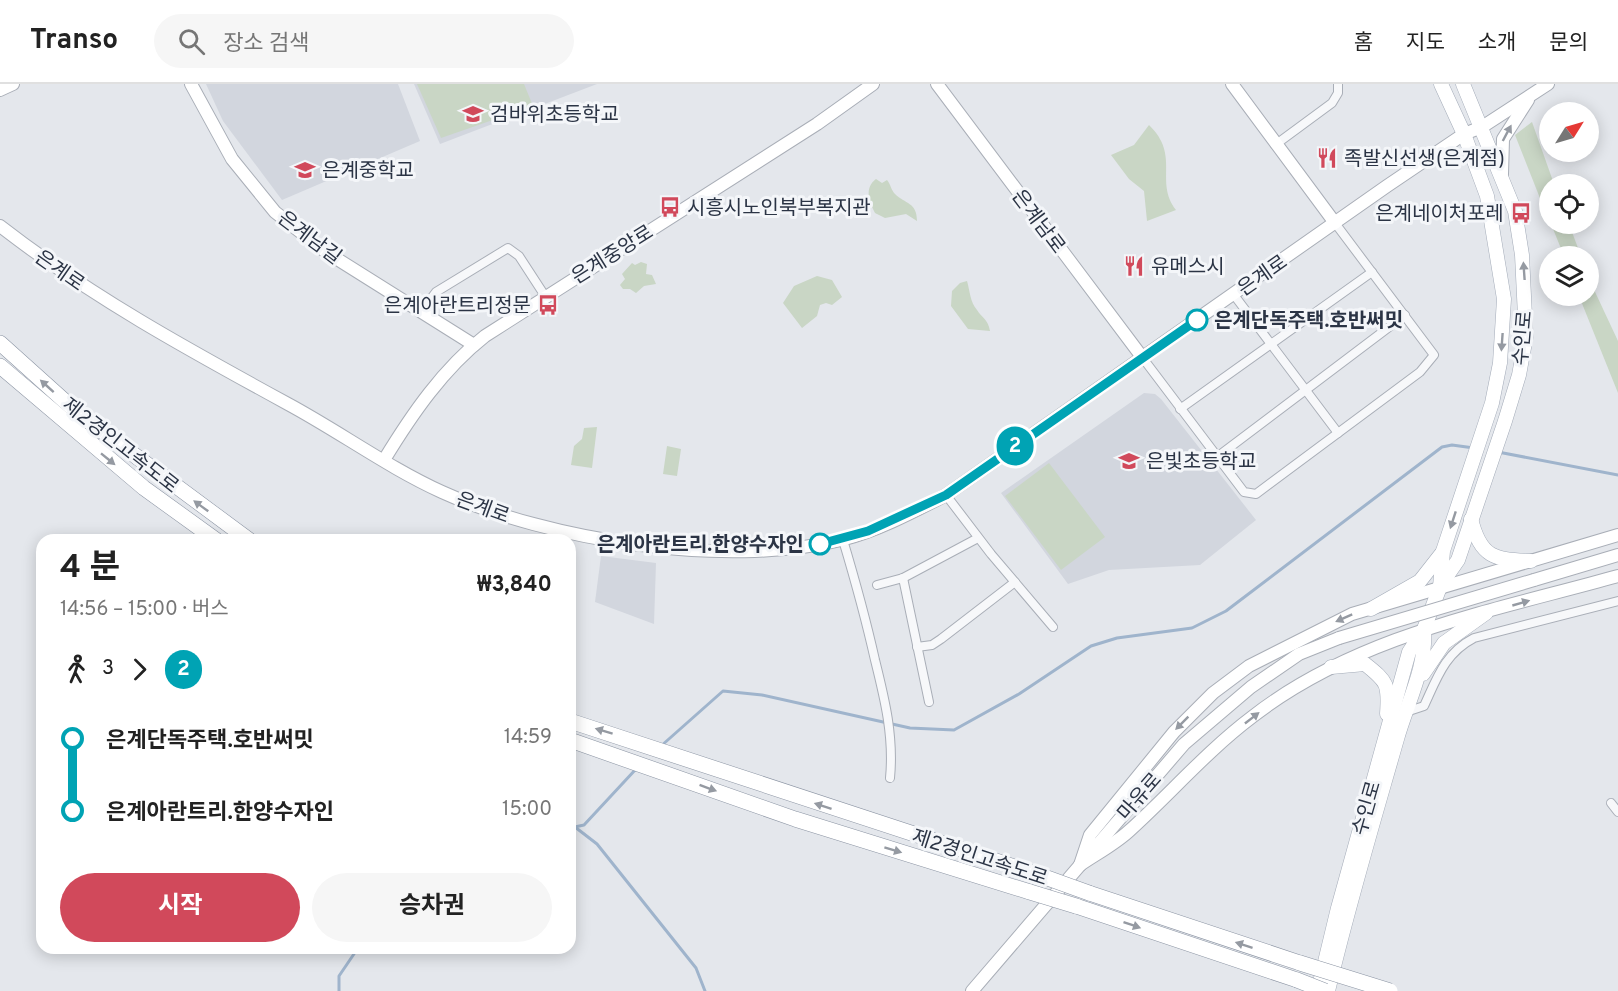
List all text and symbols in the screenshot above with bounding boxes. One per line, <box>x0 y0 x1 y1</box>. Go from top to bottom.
search box <box>154 14 574 68</box>
text: Transo <box>30 23 118 59</box>
icon: search <box>175 25 208 58</box>
text: 홈 <box>1354 30 1373 57</box>
text: 지도 <box>1406 30 1445 57</box>
text: 소개 <box>1478 30 1516 57</box>
text: 문의 <box>1549 30 1588 57</box>
text: 장소 검색 <box>223 31 309 58</box>
school or university icon: 검바위초등학교 <box>461 102 485 126</box>
north arrow <box>1539 102 1599 162</box>
map controls <box>1539 102 1599 306</box>
place label: 검바위초등학교 <box>490 103 619 129</box>
one-way arrow <box>1502 124 1512 141</box>
restaurant icon: 족발신선생(은계점) <box>1315 146 1339 170</box>
place label: 족발신선생(은계점) <box>1344 147 1505 173</box>
school or university icon: 은계중학교 <box>293 158 317 182</box>
place label: 은계중학교 <box>322 159 414 185</box>
button: locate <box>1539 174 1599 234</box>
street label: 은계남로 <box>1005 185 1070 259</box>
bus stop icon: 시흥시노인북부복지관 <box>658 195 682 219</box>
place label: 시흥시노인북부복지관 <box>687 196 871 222</box>
bus stop icon: 은계네이처포레 <box>1509 201 1533 225</box>
place label: 은계네이처포레 <box>1375 202 1504 228</box>
street label: 은계남길 <box>272 206 346 271</box>
street label: 은계중앙로 <box>567 220 659 291</box>
street label: 은계로 <box>29 245 89 298</box>
button: layers <box>1539 246 1599 306</box>
street label: 은계로 <box>1233 250 1293 303</box>
restaurant icon: 유메스시 <box>1122 254 1146 278</box>
place label: 유메스시 <box>1151 255 1225 281</box>
one-way arrow <box>1519 261 1528 280</box>
bus stop icon: 은계아란트리정문 <box>536 293 560 317</box>
place label: 은계아란트리정문 <box>384 294 531 320</box>
marker: 은계단독주택.호반써밋 <box>1186 309 1208 331</box>
place label: 은계단독주택.호반써밋 <box>1214 309 1403 335</box>
street label: 수인로 <box>1509 310 1539 367</box>
one-way arrow <box>1497 332 1506 351</box>
one-way arrow <box>40 380 55 393</box>
street label: 제2경인고속도로 <box>56 393 183 500</box>
line badge: 2 <box>996 426 1034 466</box>
text: 2 <box>1009 433 1021 460</box>
school or university icon: 은빛초등학교 <box>1117 449 1141 473</box>
place label: 은빛초등학교 <box>1146 450 1256 476</box>
one-way arrow <box>100 452 116 465</box>
street label: 은계로 <box>452 487 513 531</box>
one-way arrow <box>193 500 209 512</box>
one-way arrow <box>1448 511 1458 529</box>
place label: 은계아란트리.한양수자인 <box>597 533 804 559</box>
marker: 은계아란트리.한양수자인 <box>809 533 831 555</box>
text: 4 분 <box>60 548 120 590</box>
text: ₩3,840 <box>477 572 552 599</box>
text: 14:56 – 15:00 · 버스 <box>60 597 229 623</box>
one-way arrow <box>1512 598 1531 608</box>
one-way arrow <box>1336 613 1353 622</box>
icon: walk <box>60 653 93 686</box>
icon: forward <box>123 653 156 686</box>
text: 3 <box>102 656 114 682</box>
text: 2 <box>177 656 190 683</box>
one-way arrow <box>1244 712 1259 724</box>
one-way arrow <box>1176 716 1190 730</box>
text: 14:59 <box>504 725 552 751</box>
one-way arrow <box>595 726 613 735</box>
text: 은계단독주택.호반써밋 <box>106 728 314 755</box>
street label: 마유로 <box>1113 768 1168 827</box>
street label: 수인로 <box>1348 778 1388 839</box>
one-way arrow <box>699 784 717 794</box>
text: 15:00 <box>502 797 552 823</box>
text: 은계아란트리.한양수자인 <box>106 800 334 827</box>
one-way arrow <box>814 801 832 810</box>
street label: 제2경인고속도로 <box>908 825 1050 893</box>
one-way arrow <box>884 846 902 855</box>
button: 시작 <box>60 873 300 942</box>
button: 승차권 <box>312 873 552 942</box>
one-way arrow <box>1123 921 1141 930</box>
one-way arrow <box>1235 939 1253 949</box>

